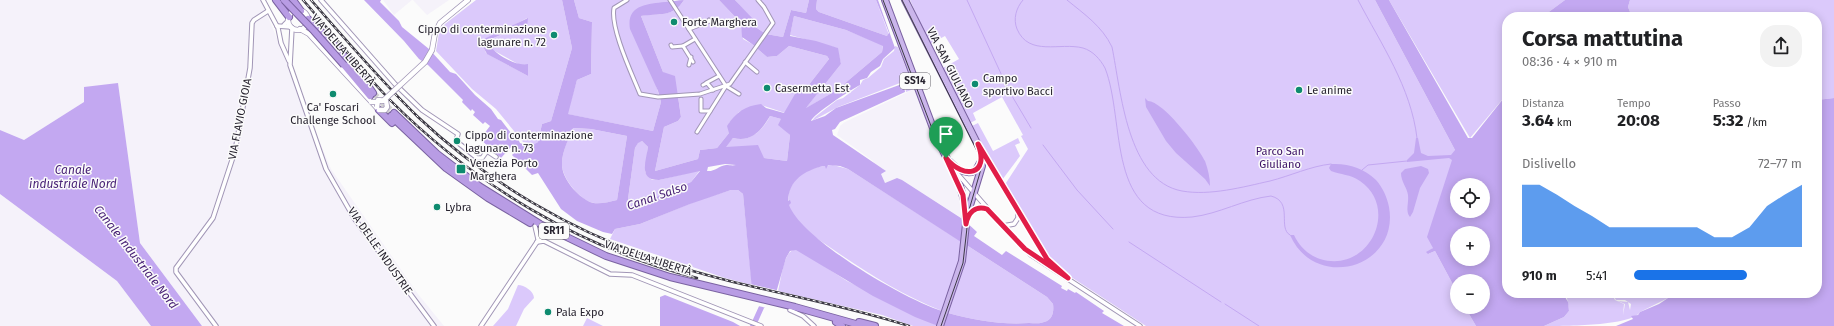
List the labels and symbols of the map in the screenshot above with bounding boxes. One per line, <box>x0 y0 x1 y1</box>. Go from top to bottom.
street label: VIA DELLA LIBERTÀ <box>308 11 379 89</box>
place label: Forte Marghera <box>682 16 757 29</box>
marker: Forte Marghera <box>669 17 679 27</box>
place label: Cippo di conterminazione lagunare n. 72 <box>418 23 546 49</box>
street label: VIA SAN GIULIANO <box>924 25 976 111</box>
marker: Cippo di conterminazione lagunare n. 72 <box>549 30 559 40</box>
place label: Campo sportivo Bacci <box>983 72 1053 98</box>
road number: SS14 <box>900 73 930 89</box>
street label: VIA FLAVIO GIOIA <box>226 76 254 161</box>
marker: Campo sportivo Bacci <box>970 79 980 89</box>
place label: Casermetta Est <box>775 82 849 95</box>
marker: Casermetta Est <box>762 83 772 93</box>
place label: Le anime <box>1307 84 1352 97</box>
marker: Le anime <box>1294 85 1304 95</box>
marker: Ca' Foscari Challenge School <box>328 89 338 99</box>
place label: Ca' Foscari Challenge School <box>290 101 376 127</box>
pin <box>929 117 963 158</box>
place label: Cippo di conterminazione lagunare n. 73 <box>465 129 593 155</box>
marker: Cippo di conterminazione lagunare n. 73 <box>452 136 462 146</box>
park label: Parco San Giuliano <box>1256 145 1304 171</box>
place label: Venezia Porto Marghera <box>470 157 538 183</box>
water label: Canale industriale Nord <box>29 163 117 191</box>
marker: Venezia Porto Marghera <box>455 163 467 175</box>
water label: Canal Salso <box>625 179 689 213</box>
place label: Lybra <box>445 201 472 214</box>
water label: Canale Industriale Nord <box>91 202 181 312</box>
marker: Lybra <box>432 202 442 212</box>
street label: VIA DELLE INDUSTRIE <box>345 205 415 297</box>
road number: SR11 <box>539 223 569 239</box>
street label: VIA DELLA LIBERTÀ <box>603 237 694 278</box>
place label: Pala Expo <box>556 306 604 319</box>
marker: Pala Expo <box>543 307 553 317</box>

